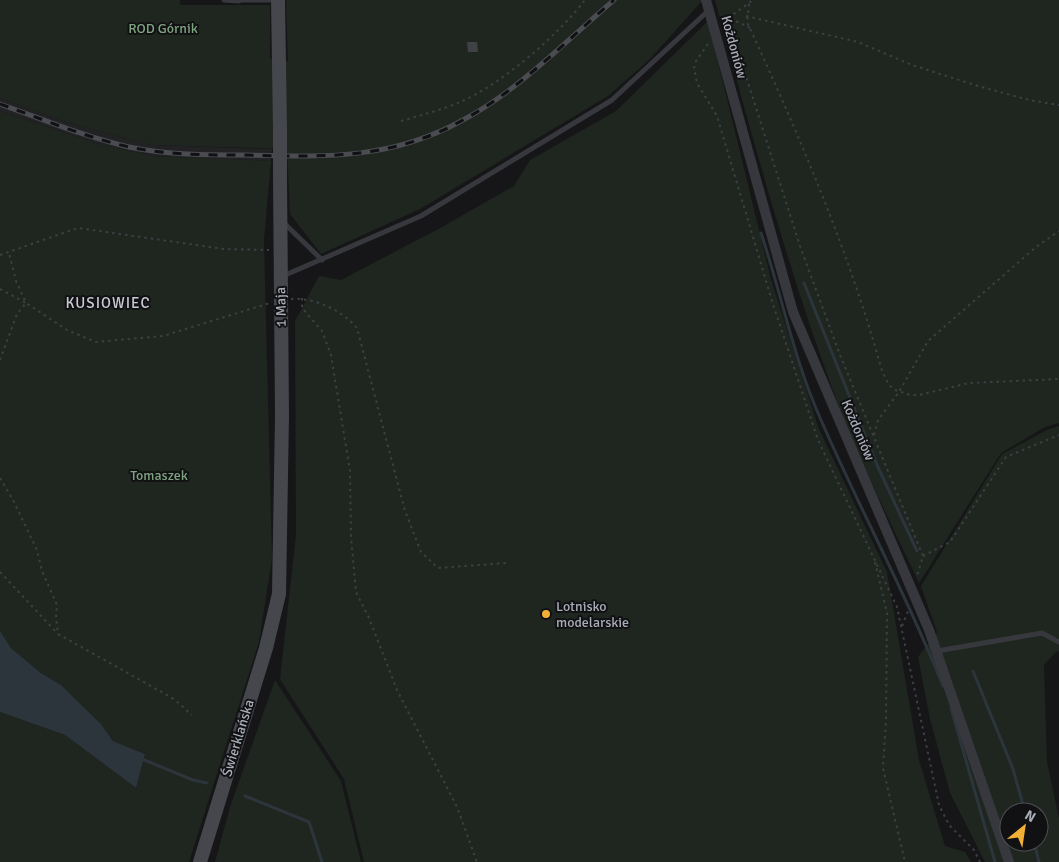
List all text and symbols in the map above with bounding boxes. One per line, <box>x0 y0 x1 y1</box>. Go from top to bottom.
street label: Kożdoniów <box>717 14 751 80</box>
park label: ROD Górnik <box>128 20 198 37</box>
street label: 1 Maja <box>272 287 290 327</box>
district label: KUSIOWIEC <box>65 294 151 312</box>
street label: Kożdoniów <box>838 397 878 463</box>
park label: Tomaszek <box>130 467 188 484</box>
place label: Lotnisko modelarskie <box>556 598 629 631</box>
marker: Lotnisko modelarskie <box>540 608 552 620</box>
street label: Świerklańska <box>218 697 258 779</box>
north arrow <box>999 802 1049 852</box>
text: N <box>1022 806 1039 826</box>

